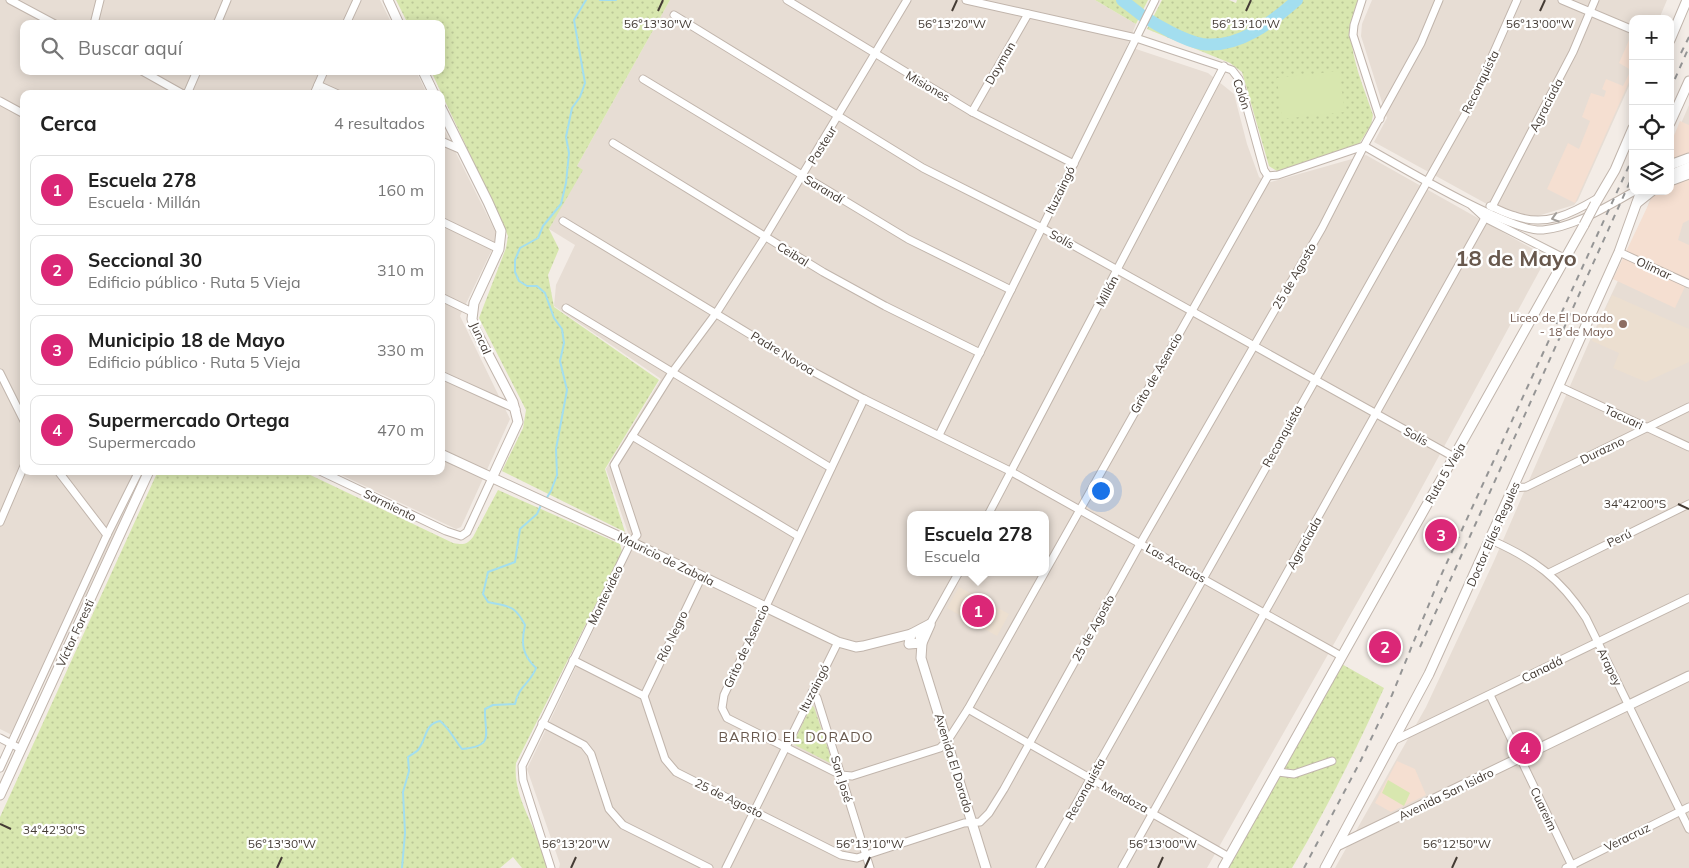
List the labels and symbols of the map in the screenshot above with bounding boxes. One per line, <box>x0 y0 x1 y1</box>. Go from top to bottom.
text: 56°13'30"W <box>624 16 692 31</box>
text: 56°13'20"W <box>918 16 986 31</box>
text: 56°13'10"W <box>1212 16 1280 31</box>
text: 56°13'00"W <box>1506 16 1574 31</box>
street label: Dayman <box>982 39 1018 87</box>
street label: Reconquista <box>1458 48 1502 116</box>
street label: Misiones <box>903 67 953 105</box>
street label: Agraciada <box>1526 76 1566 134</box>
street label: Colón <box>1230 77 1254 111</box>
street label: Pasteur <box>804 122 840 167</box>
street label: Ituzaingó <box>1042 163 1078 216</box>
street label: Sarandí <box>802 171 847 207</box>
one-way arrow <box>1551 213 1560 223</box>
street label: Solís <box>1047 226 1077 252</box>
street label: Ceibal <box>774 239 812 269</box>
street label: 25 de Agosto <box>1269 240 1319 312</box>
district label: 18 de Mayo <box>1455 244 1577 272</box>
street label: Olimar <box>1634 253 1675 283</box>
street label: Millán <box>1093 273 1121 309</box>
place label: Liceo de El Dorado - 18 de Mayo <box>1510 310 1613 339</box>
marker: Liceo de El Dorado - 18 de Mayo <box>1617 318 1629 330</box>
street label: Juncal <box>467 319 495 357</box>
street label: Padre Novoa <box>748 328 818 378</box>
street label: Grito de Asencio <box>1127 330 1185 416</box>
street label: Reconquista <box>1259 402 1305 470</box>
street label: Tacuari <box>1602 402 1646 432</box>
street label: Solís <box>1401 423 1431 449</box>
street label: Durazno <box>1577 433 1627 467</box>
street label: Ruta 5 Vieja <box>1422 440 1468 506</box>
your location <box>1088 478 1114 504</box>
street label: Doctor Elías Regules <box>1463 479 1523 589</box>
street label: Sarmiento <box>361 486 419 524</box>
text: 34°42'00"S <box>1604 496 1666 511</box>
street label: Agraciada <box>1283 514 1325 572</box>
pin: 3 <box>1425 516 1457 554</box>
street label: Perú <box>1604 526 1634 550</box>
street label: Mauricio de Zabala <box>615 529 717 589</box>
street label: Las Acacias <box>1143 540 1209 586</box>
street label: Montevideo <box>584 563 626 627</box>
pin: 1 <box>962 592 994 630</box>
street label: 25 de Agosto <box>1068 592 1118 664</box>
street label: Víctor Foresti <box>53 597 97 669</box>
street label: Grito de Asencio <box>720 602 772 690</box>
street label: Río Negro <box>653 608 691 664</box>
pin: 2 <box>1369 628 1401 666</box>
street label: Arapey <box>1594 646 1626 689</box>
street label: Canadá <box>1519 653 1565 685</box>
street label: Ituzaingó <box>796 661 832 714</box>
street label: Avenida El Dorado <box>932 711 976 815</box>
district label: BARRIO EL DORADO <box>718 728 874 746</box>
pin: 4 <box>1509 729 1541 767</box>
street label: San José <box>828 754 856 804</box>
street label: Reconquista <box>1062 755 1108 823</box>
street label: Avenida San Isidro <box>1396 764 1496 823</box>
street label: 25 de Agosto <box>692 775 766 821</box>
street label: Mendoza <box>1099 778 1151 816</box>
street label: Cuareim <box>1527 785 1561 833</box>
street label: Veracruz <box>1602 819 1652 855</box>
text: 34°42'30"S <box>23 822 85 837</box>
text: 56°13'30"W <box>248 836 316 851</box>
text: 56°13'20"W <box>542 836 610 851</box>
text: 56°13'10"W <box>836 836 904 851</box>
text: 56°13'00"W <box>1129 836 1197 851</box>
text: 56°12'50"W <box>1423 836 1491 851</box>

